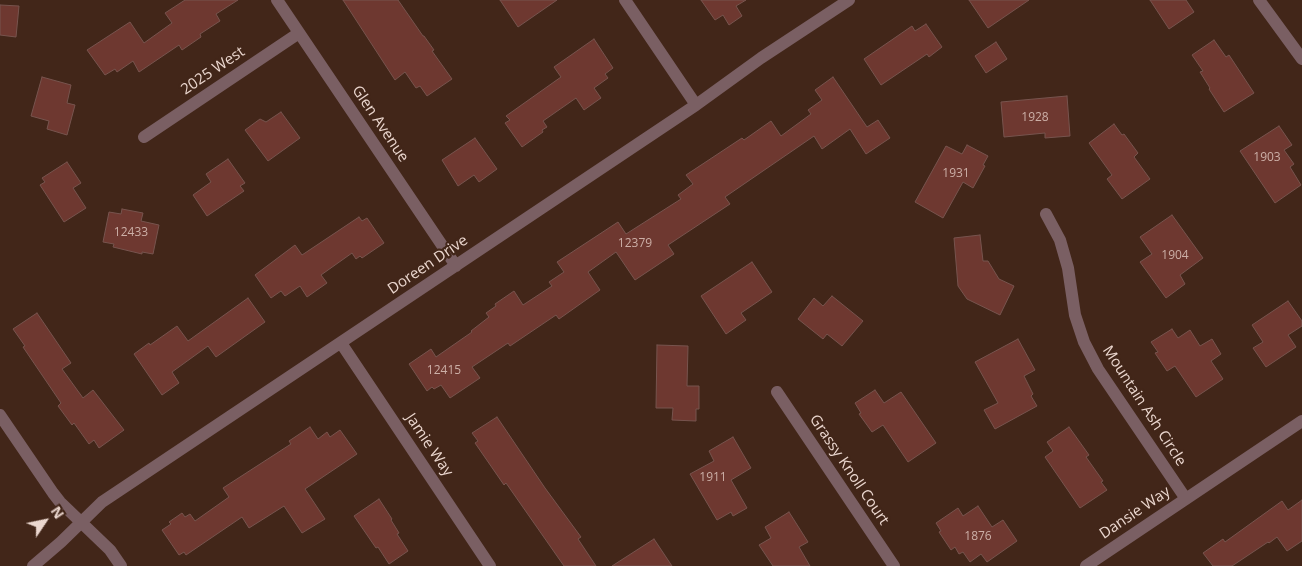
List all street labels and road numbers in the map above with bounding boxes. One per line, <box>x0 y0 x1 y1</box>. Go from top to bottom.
street label: 2025 West <box>178 43 248 99</box>
street label: Glen Avenue <box>348 82 412 166</box>
street label: Doreen Drive <box>385 232 471 298</box>
street label: Mountain Ash Circle <box>1098 342 1190 470</box>
street label: Jamie Way <box>401 410 457 480</box>
street label: Grassy Knoll Court <box>805 411 893 529</box>
street label: Dansie Way <box>1096 483 1174 543</box>

